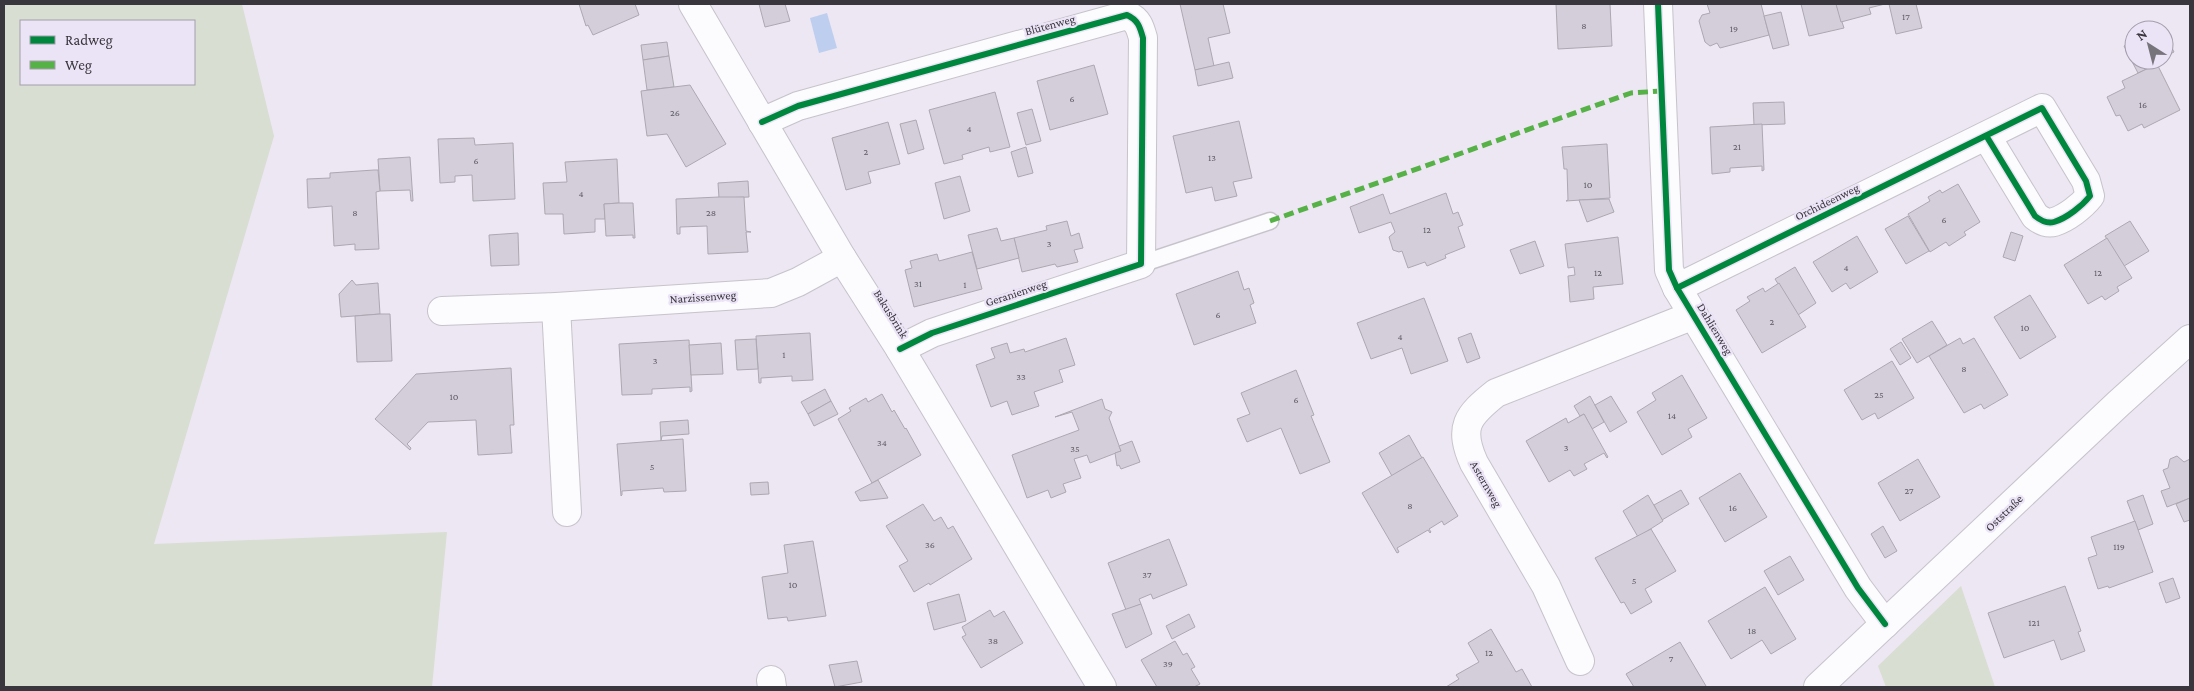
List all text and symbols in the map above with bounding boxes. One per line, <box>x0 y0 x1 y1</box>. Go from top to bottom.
house number: 17 <box>1902 11 1910 22</box>
street label: Blütenweg <box>1023 12 1077 38</box>
legend <box>20 20 195 85</box>
house number: 8 <box>1581 20 1587 31</box>
north arrow <box>2124 20 2174 70</box>
house number: 19 <box>1730 23 1738 34</box>
text: N <box>2133 25 2150 44</box>
text: Radweg <box>65 32 113 49</box>
text: Weg <box>65 57 92 74</box>
house number: 6 <box>1069 93 1075 104</box>
house number: 16 <box>2139 99 2147 110</box>
house number: 26 <box>670 107 680 118</box>
house number: 4 <box>966 123 972 134</box>
house number: 21 <box>1733 141 1741 152</box>
house number: 2 <box>864 146 869 157</box>
house number: 13 <box>1208 152 1216 163</box>
house number: 6 <box>473 155 479 166</box>
house number: 10 <box>1584 179 1593 190</box>
street label: Orchideenweg <box>1793 180 1862 224</box>
house number: 4 <box>578 188 584 199</box>
house number: 8 <box>352 207 358 218</box>
house number: 28 <box>706 207 716 218</box>
house number: 6 <box>1941 214 1947 225</box>
house number: 12 <box>1423 224 1431 235</box>
house number: 3 <box>1047 238 1052 249</box>
house number: 4 <box>1843 262 1849 273</box>
house number: 12 <box>1594 267 1602 278</box>
house number: 12 <box>2094 267 2102 278</box>
street label: Geranienweg <box>984 276 1049 309</box>
house number: 31 <box>914 278 922 289</box>
house number: 1 <box>963 279 967 290</box>
street label: Bakusbrink <box>871 287 912 341</box>
street label: Narzissenweg <box>669 288 737 306</box>
street label: Dahlienweg <box>1694 301 1736 358</box>
house number: 6 <box>1215 309 1221 320</box>
house number: 2 <box>1770 316 1775 327</box>
house number: 10 <box>2021 322 2030 333</box>
house number: 4 <box>1397 331 1403 342</box>
house number: 1 <box>782 349 786 360</box>
house number: 3 <box>653 355 658 366</box>
house number: 8 <box>1961 363 1967 374</box>
house number: 33 <box>1016 371 1026 382</box>
house number: 25 <box>1874 389 1884 400</box>
house number: 10 <box>450 391 459 402</box>
house number: 6 <box>1293 394 1299 405</box>
house number: 14 <box>1668 410 1676 421</box>
house number: 34 <box>877 437 887 448</box>
house number: 3 <box>1564 442 1569 453</box>
house number: 35 <box>1070 443 1080 454</box>
street label: Asternweg <box>1467 458 1505 510</box>
house number: 5 <box>650 461 655 472</box>
house number: 27 <box>1904 485 1914 496</box>
street label: Oststraße <box>1982 492 2026 534</box>
house number: 8 <box>1407 500 1413 511</box>
house number: 16 <box>1729 502 1737 513</box>
house number: 36 <box>925 539 935 550</box>
house number: 119 <box>2113 541 2125 552</box>
house number: 37 <box>1142 569 1152 580</box>
house number: 5 <box>1632 575 1637 586</box>
house number: 10 <box>789 579 798 590</box>
house number: 121 <box>2028 617 2040 628</box>
house number: 18 <box>1748 625 1756 636</box>
house number: 38 <box>988 635 998 646</box>
house number: 12 <box>1485 647 1493 658</box>
house number: 7 <box>1669 653 1674 664</box>
house number: 39 <box>1163 658 1173 669</box>

